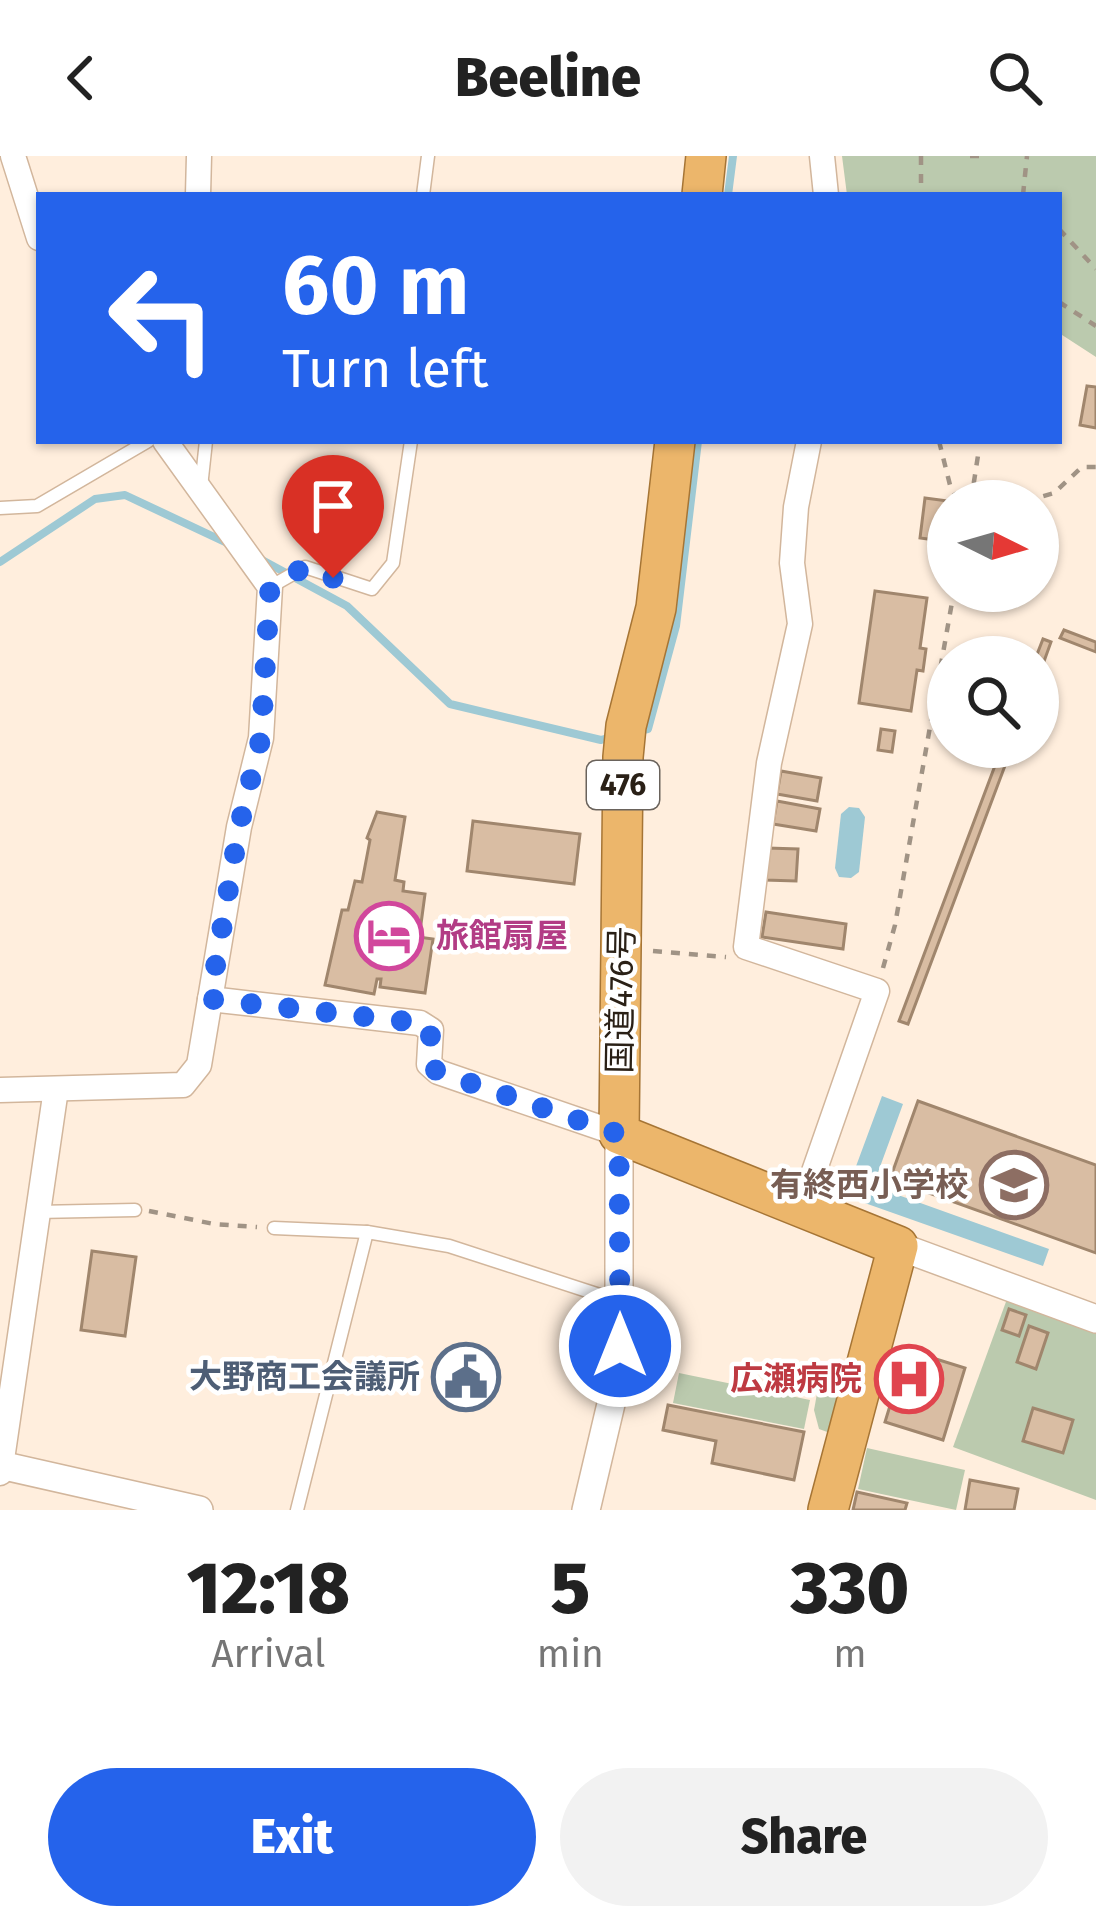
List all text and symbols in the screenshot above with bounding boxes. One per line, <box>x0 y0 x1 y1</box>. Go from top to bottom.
icon: back <box>48 45 114 111</box>
icon: search <box>982 45 1048 111</box>
text: Beeline <box>455 46 641 110</box>
text: 60 m <box>282 235 469 336</box>
icon: left <box>84 240 240 396</box>
text: Turn left <box>282 337 489 401</box>
pin <box>282 455 384 578</box>
icon: arrive <box>300 473 366 539</box>
north arrow <box>927 480 1059 612</box>
map controls <box>927 480 1059 768</box>
button: search <box>927 636 1059 768</box>
road number: 476 <box>587 761 659 809</box>
hotel icon: 旅館扇屋 <box>354 901 424 971</box>
place label: 旅館扇屋 <box>436 916 568 956</box>
street label: 国道476号 <box>600 926 642 1074</box>
school or university icon: 有終西小学校 <box>979 1150 1049 1220</box>
place label: 有終西小学校 <box>770 1165 968 1205</box>
position arrow <box>557 1283 683 1409</box>
public building icon: 大野商工会議所 <box>431 1342 501 1412</box>
hospital icon: 広瀬病院 <box>874 1344 944 1414</box>
place label: 大野商工会議所 <box>189 1357 420 1397</box>
place label: 広瀬病院 <box>730 1359 862 1399</box>
text: 12:18 <box>187 1546 350 1632</box>
text: 5 <box>551 1546 590 1632</box>
text: 330 <box>791 1546 909 1632</box>
text: Arrival <box>211 1631 325 1677</box>
text: min <box>537 1631 604 1677</box>
text: m <box>833 1631 867 1677</box>
button: Exit <box>48 1768 536 1906</box>
button: Share <box>560 1768 1048 1906</box>

